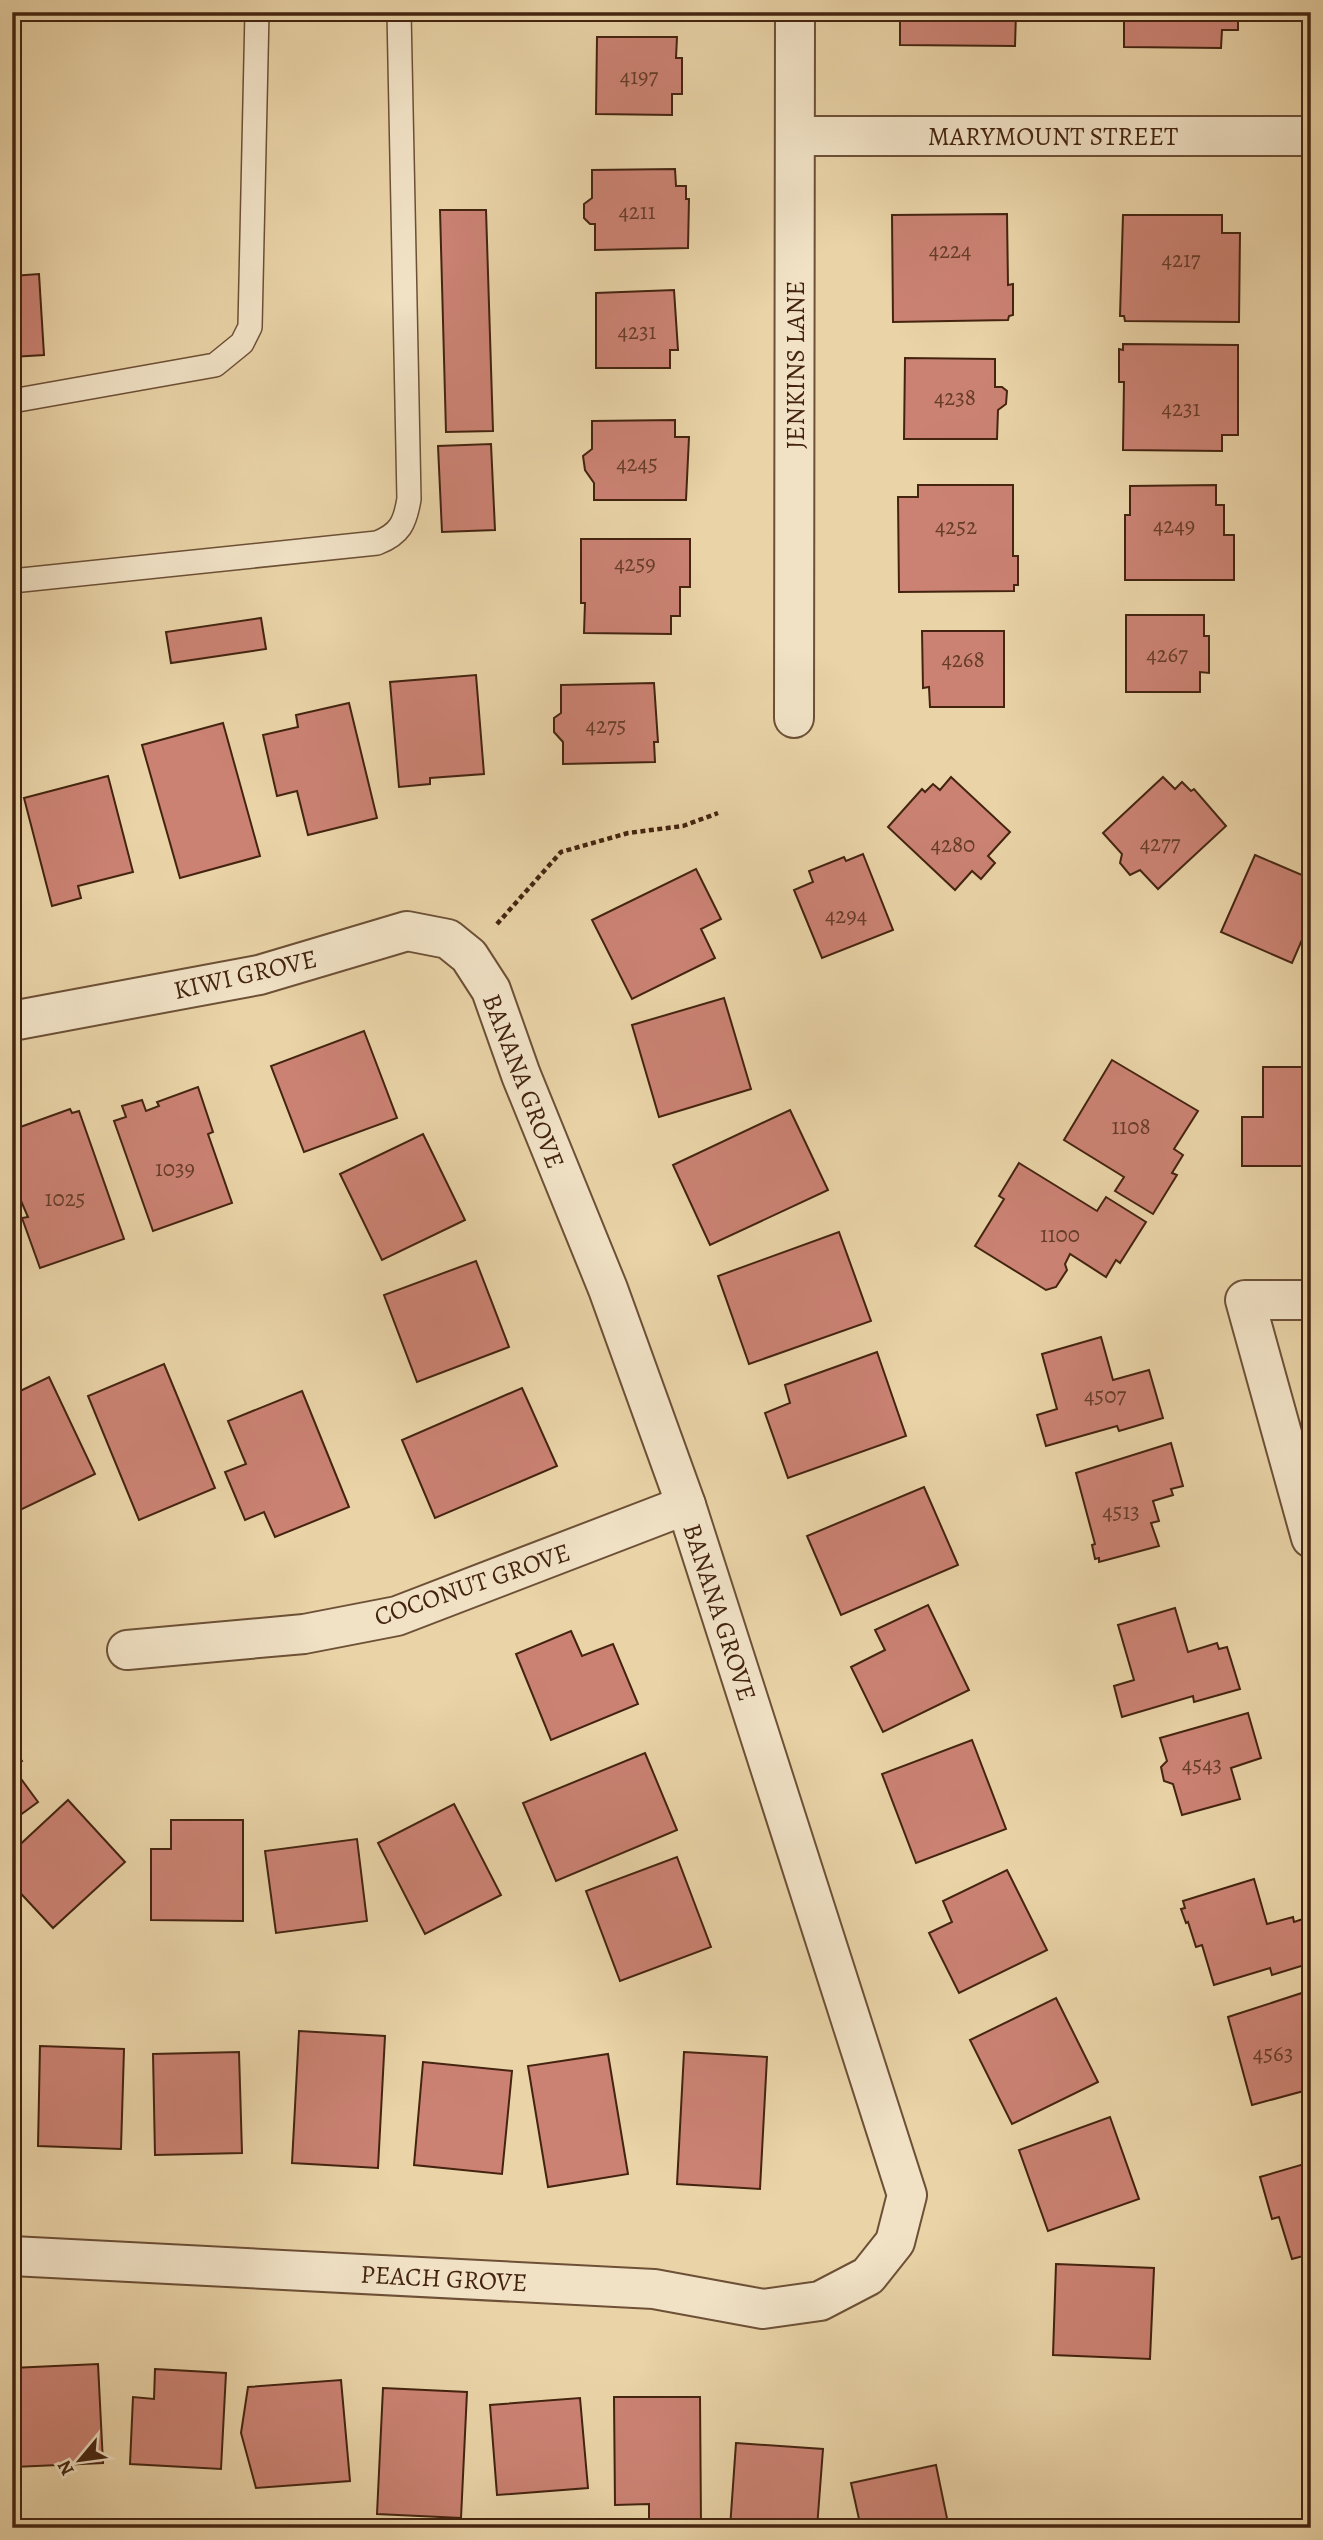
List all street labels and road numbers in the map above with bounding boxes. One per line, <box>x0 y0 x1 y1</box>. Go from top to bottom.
street label: MARYMOUNT STREET <box>928 119 1178 154</box>
street label: JENKINS LANE <box>778 281 813 449</box>
street label: KIWI GROVE <box>170 941 320 1008</box>
street label: BANANA GROVE <box>474 989 573 1174</box>
street label: BANANA GROVE <box>674 1519 765 1705</box>
street label: COCONUT GROVE <box>370 1535 575 1634</box>
street label: PEACH GROVE <box>360 2257 528 2300</box>

